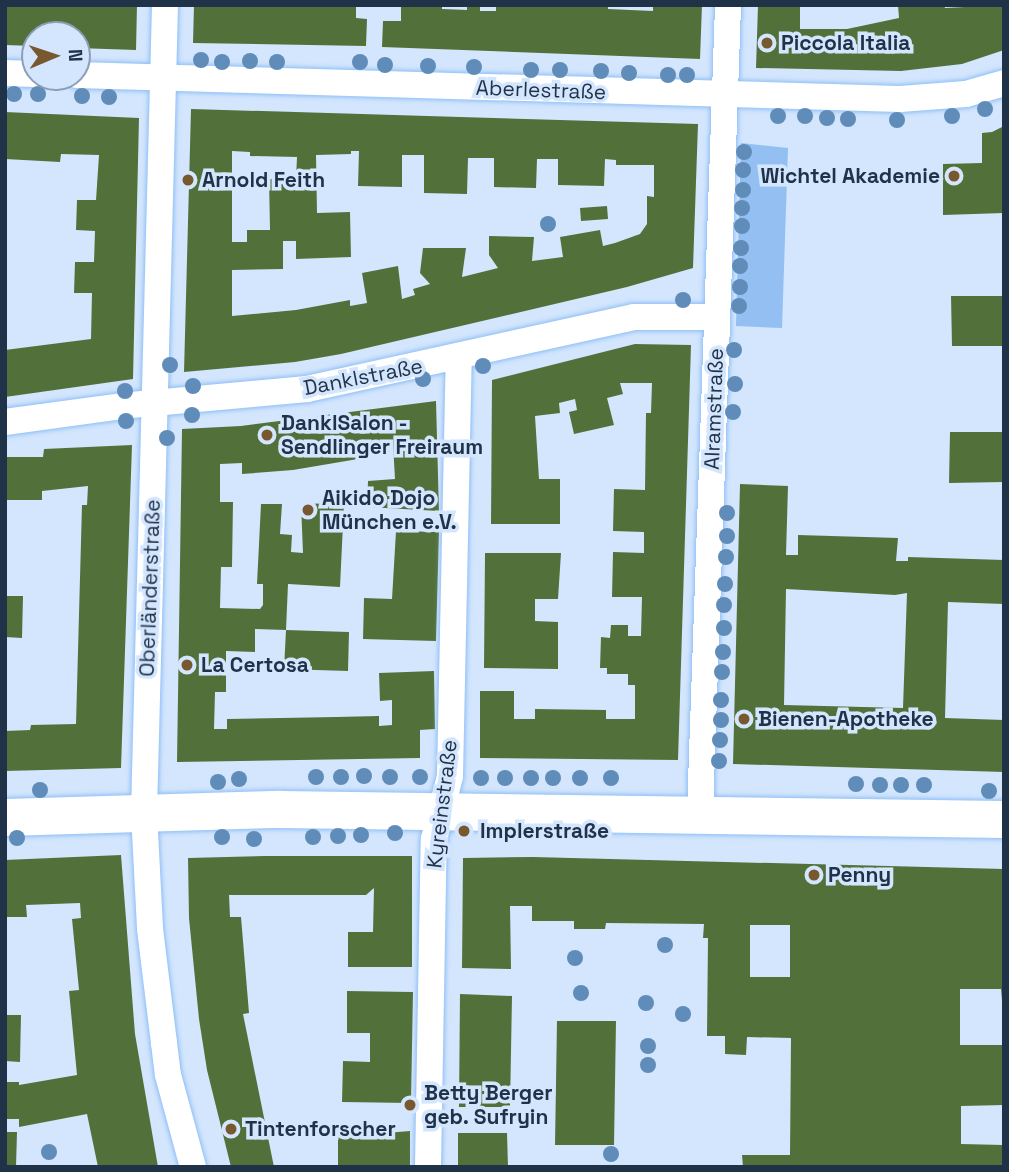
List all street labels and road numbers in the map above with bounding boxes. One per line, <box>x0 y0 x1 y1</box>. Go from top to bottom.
street label: Aberlestraße <box>475 75 607 105</box>
street label: Alramstraße <box>699 348 729 470</box>
street label: Danklstraße <box>301 353 425 401</box>
street label: Oberländerstraße <box>134 499 166 677</box>
street label: Kyreinstraße <box>422 738 462 870</box>

